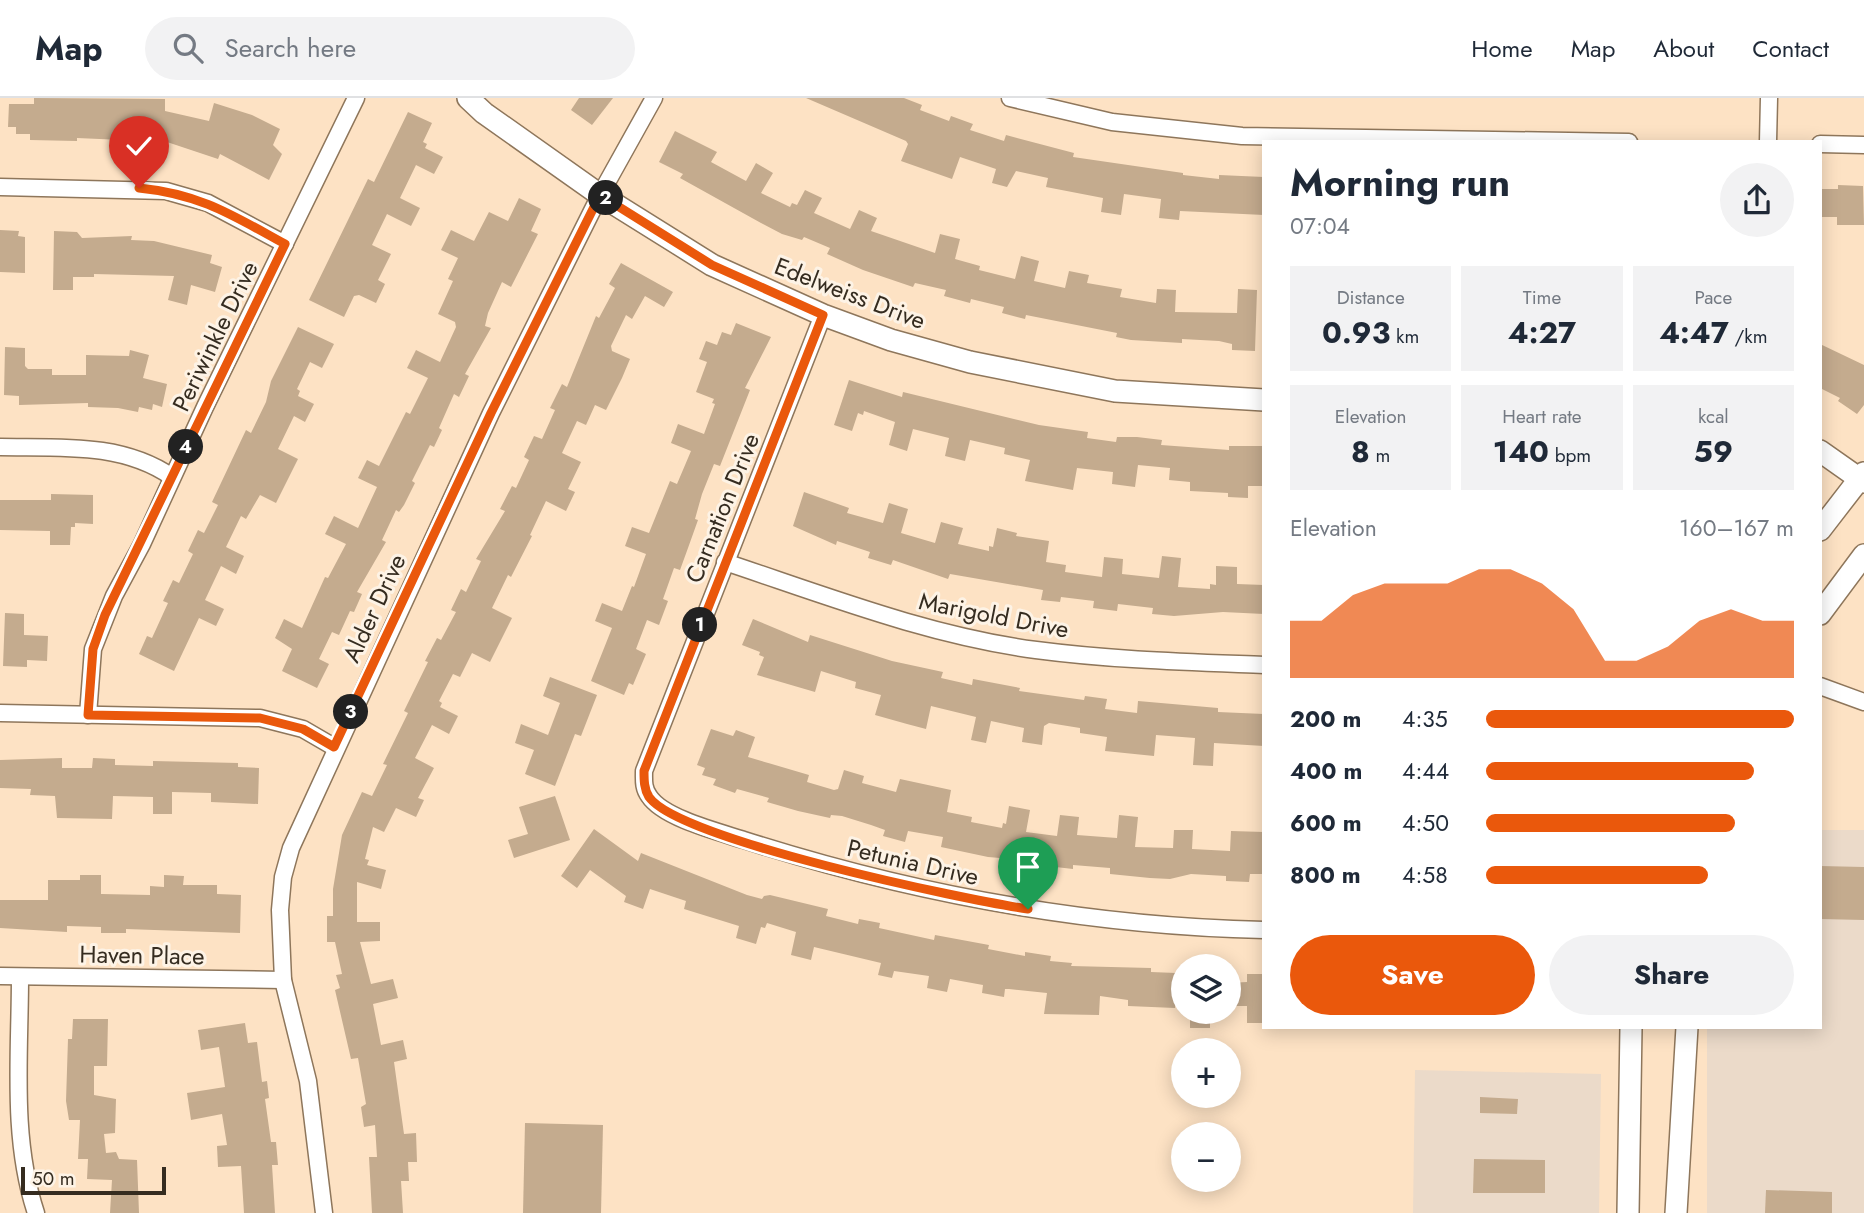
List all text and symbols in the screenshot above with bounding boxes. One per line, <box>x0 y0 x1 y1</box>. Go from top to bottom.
search box <box>145 17 635 80</box>
text: Map <box>35 25 103 72</box>
icon: search <box>169 29 207 67</box>
text: Search here <box>225 29 356 67</box>
text: Home <box>1471 31 1533 66</box>
text: Map <box>1571 31 1615 66</box>
text: About <box>1653 31 1714 66</box>
text: Contact <box>1752 31 1829 66</box>
pin <box>109 116 169 188</box>
icon: check <box>120 127 158 165</box>
text: Morning run <box>1290 155 1510 210</box>
button: share <box>1720 163 1794 237</box>
pin: 2 <box>588 180 624 216</box>
text: 2 <box>599 184 612 211</box>
text: 07:04 <box>1290 209 1350 243</box>
street label: Edelweiss Drive <box>769 248 931 338</box>
street label: Periwinkle Drive <box>163 255 267 417</box>
text: Distance <box>1337 284 1405 311</box>
text: Time <box>1523 284 1561 311</box>
text: Pace <box>1694 284 1732 311</box>
text: 0.93 <box>1322 311 1390 354</box>
text: 4:27 <box>1508 311 1576 354</box>
text: 4:47 <box>1659 311 1729 354</box>
text: km <box>1390 323 1419 350</box>
text: /km <box>1729 323 1767 350</box>
text: Elevation <box>1335 403 1407 430</box>
text: Heart rate <box>1502 403 1582 430</box>
text: kcal <box>1698 403 1729 430</box>
street label: Carnation Drive <box>676 428 768 588</box>
pin: 4 <box>168 430 204 464</box>
text: 8 <box>1351 430 1370 473</box>
text: 140 <box>1493 430 1549 473</box>
text: 59 <box>1694 430 1733 473</box>
text: 4 <box>179 433 192 460</box>
text: m <box>1370 442 1390 469</box>
text: bpm <box>1549 442 1591 469</box>
text: Elevation <box>1290 511 1377 545</box>
text: 160–167 m <box>1679 511 1794 545</box>
street label: Alder Drive <box>334 548 414 668</box>
street label: Marigold Drive <box>916 583 1072 647</box>
pin: 1 <box>682 608 718 642</box>
text: 1 <box>695 611 704 638</box>
pin: 3 <box>334 694 368 730</box>
text: 3 <box>345 698 356 725</box>
text: 200 m <box>1290 702 1361 736</box>
text: 4:35 <box>1402 702 1448 736</box>
text: 400 m <box>1290 754 1362 788</box>
text: 4:44 <box>1402 754 1449 788</box>
text: 600 m <box>1290 806 1362 840</box>
text: 4:50 <box>1402 806 1449 840</box>
street label: Petunia Drive <box>844 830 982 894</box>
pin <box>998 837 1058 909</box>
icon: arrive <box>1009 848 1047 886</box>
text: 800 m <box>1290 858 1361 892</box>
text: 4:58 <box>1402 858 1448 892</box>
button: Save <box>1290 935 1535 1015</box>
button: Share <box>1549 935 1794 1015</box>
street label: Haven Place <box>79 936 205 974</box>
map controls <box>1171 954 1241 1192</box>
button: layers <box>1171 954 1241 1024</box>
button: + <box>1171 1038 1241 1108</box>
button: − <box>1171 1122 1241 1192</box>
scale bar <box>21 1164 166 1196</box>
text: 50 m <box>32 1165 75 1192</box>

